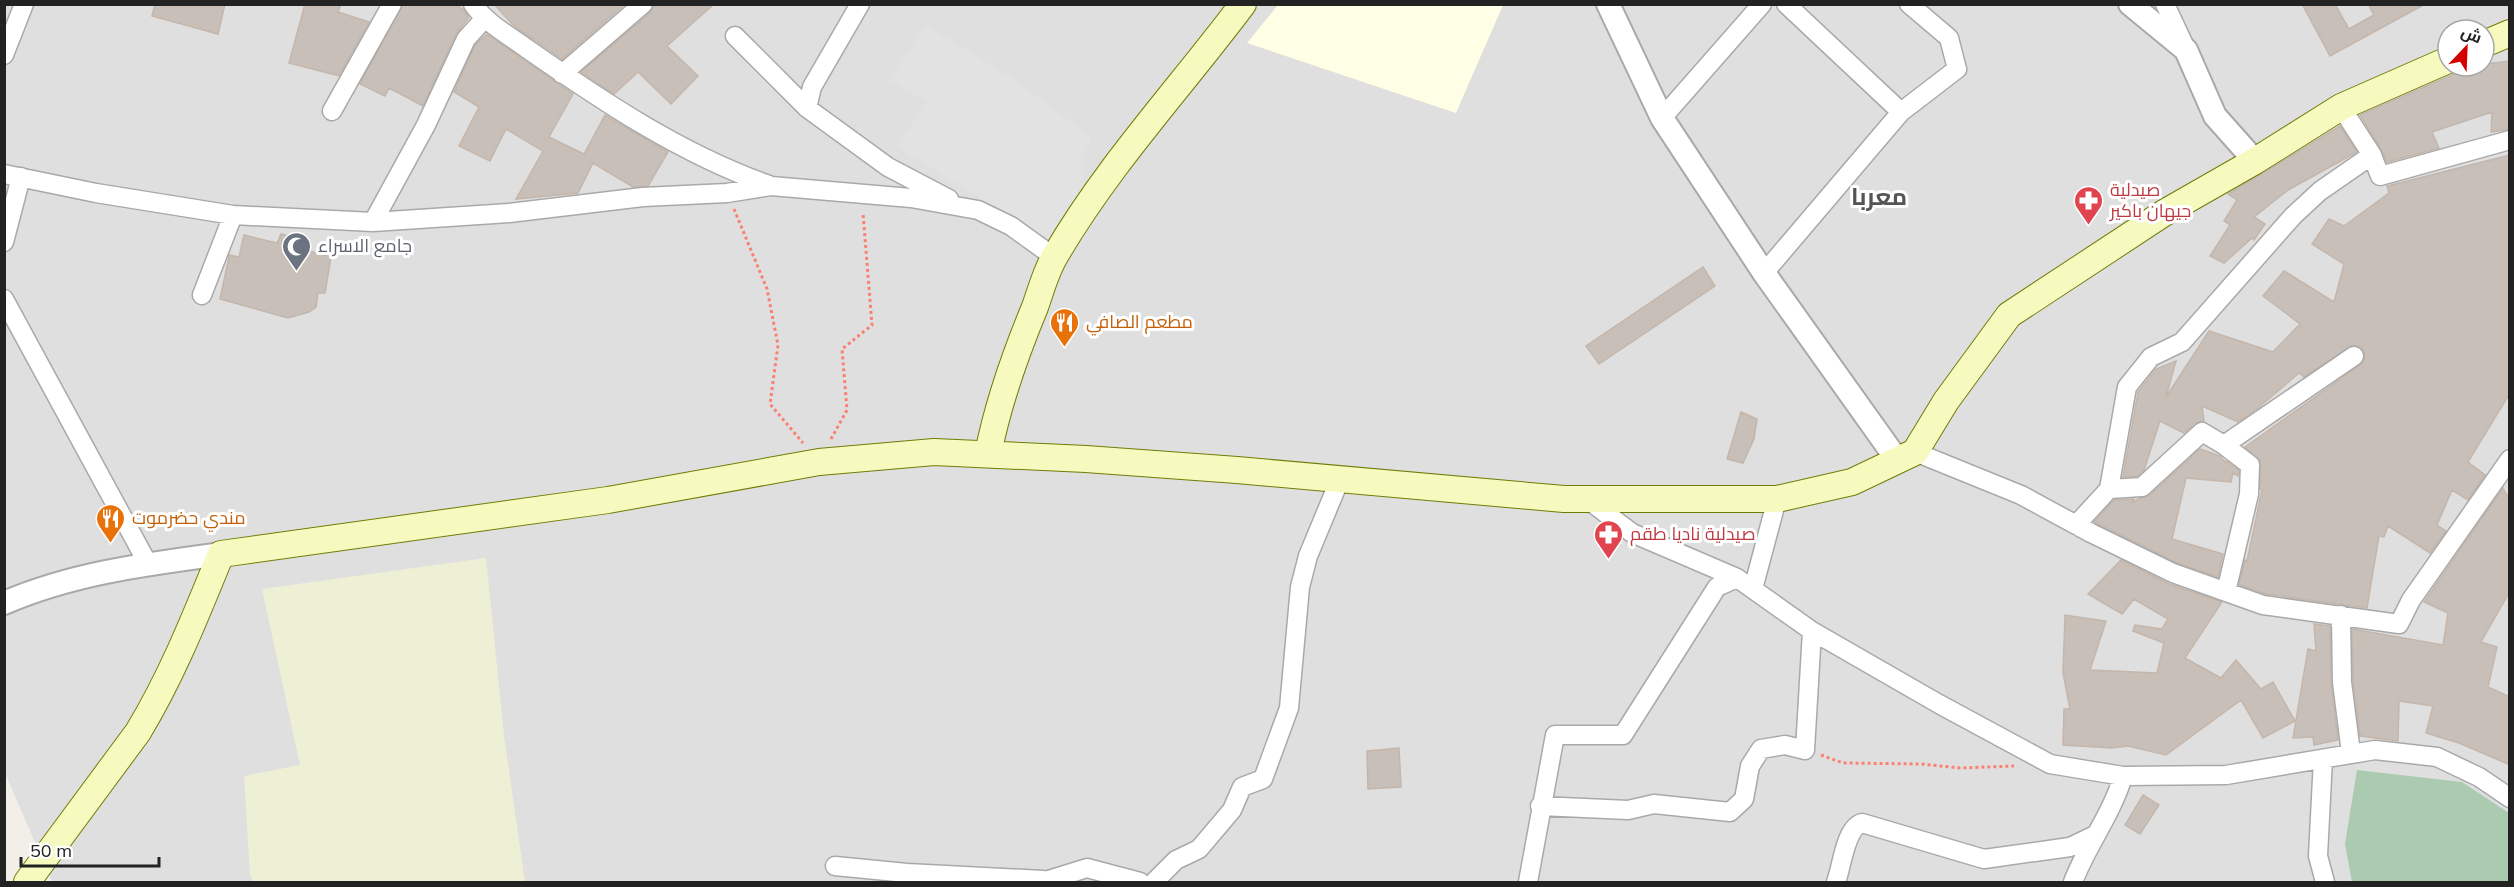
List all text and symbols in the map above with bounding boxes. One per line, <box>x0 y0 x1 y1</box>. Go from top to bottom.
north arrow <box>2436 18 2496 78</box>
text: ش <box>2459 21 2485 47</box>
place label: صيدلية جيهان باكير <box>2109 178 2191 222</box>
district label: معربا <box>1851 181 1907 211</box>
pharmacy icon: صيدلية جيهان باكير <box>2073 184 2105 226</box>
mosque icon: جامع الاسراء <box>281 230 313 272</box>
place label: جامع الاسراء <box>318 234 412 258</box>
restaurant icon: مطعم الصافي <box>1049 306 1081 348</box>
place label: مطعم الصافي <box>1086 310 1193 336</box>
restaurant icon: مندي حضرموت <box>95 502 127 544</box>
place label: مندي حضرموت <box>132 506 246 532</box>
pharmacy icon: صيدلية ناديا طقم <box>1593 518 1625 560</box>
place label: صيدلية ناديا طقم <box>1630 522 1755 546</box>
scale bar <box>21 830 159 868</box>
text: 50 m <box>30 839 72 862</box>

